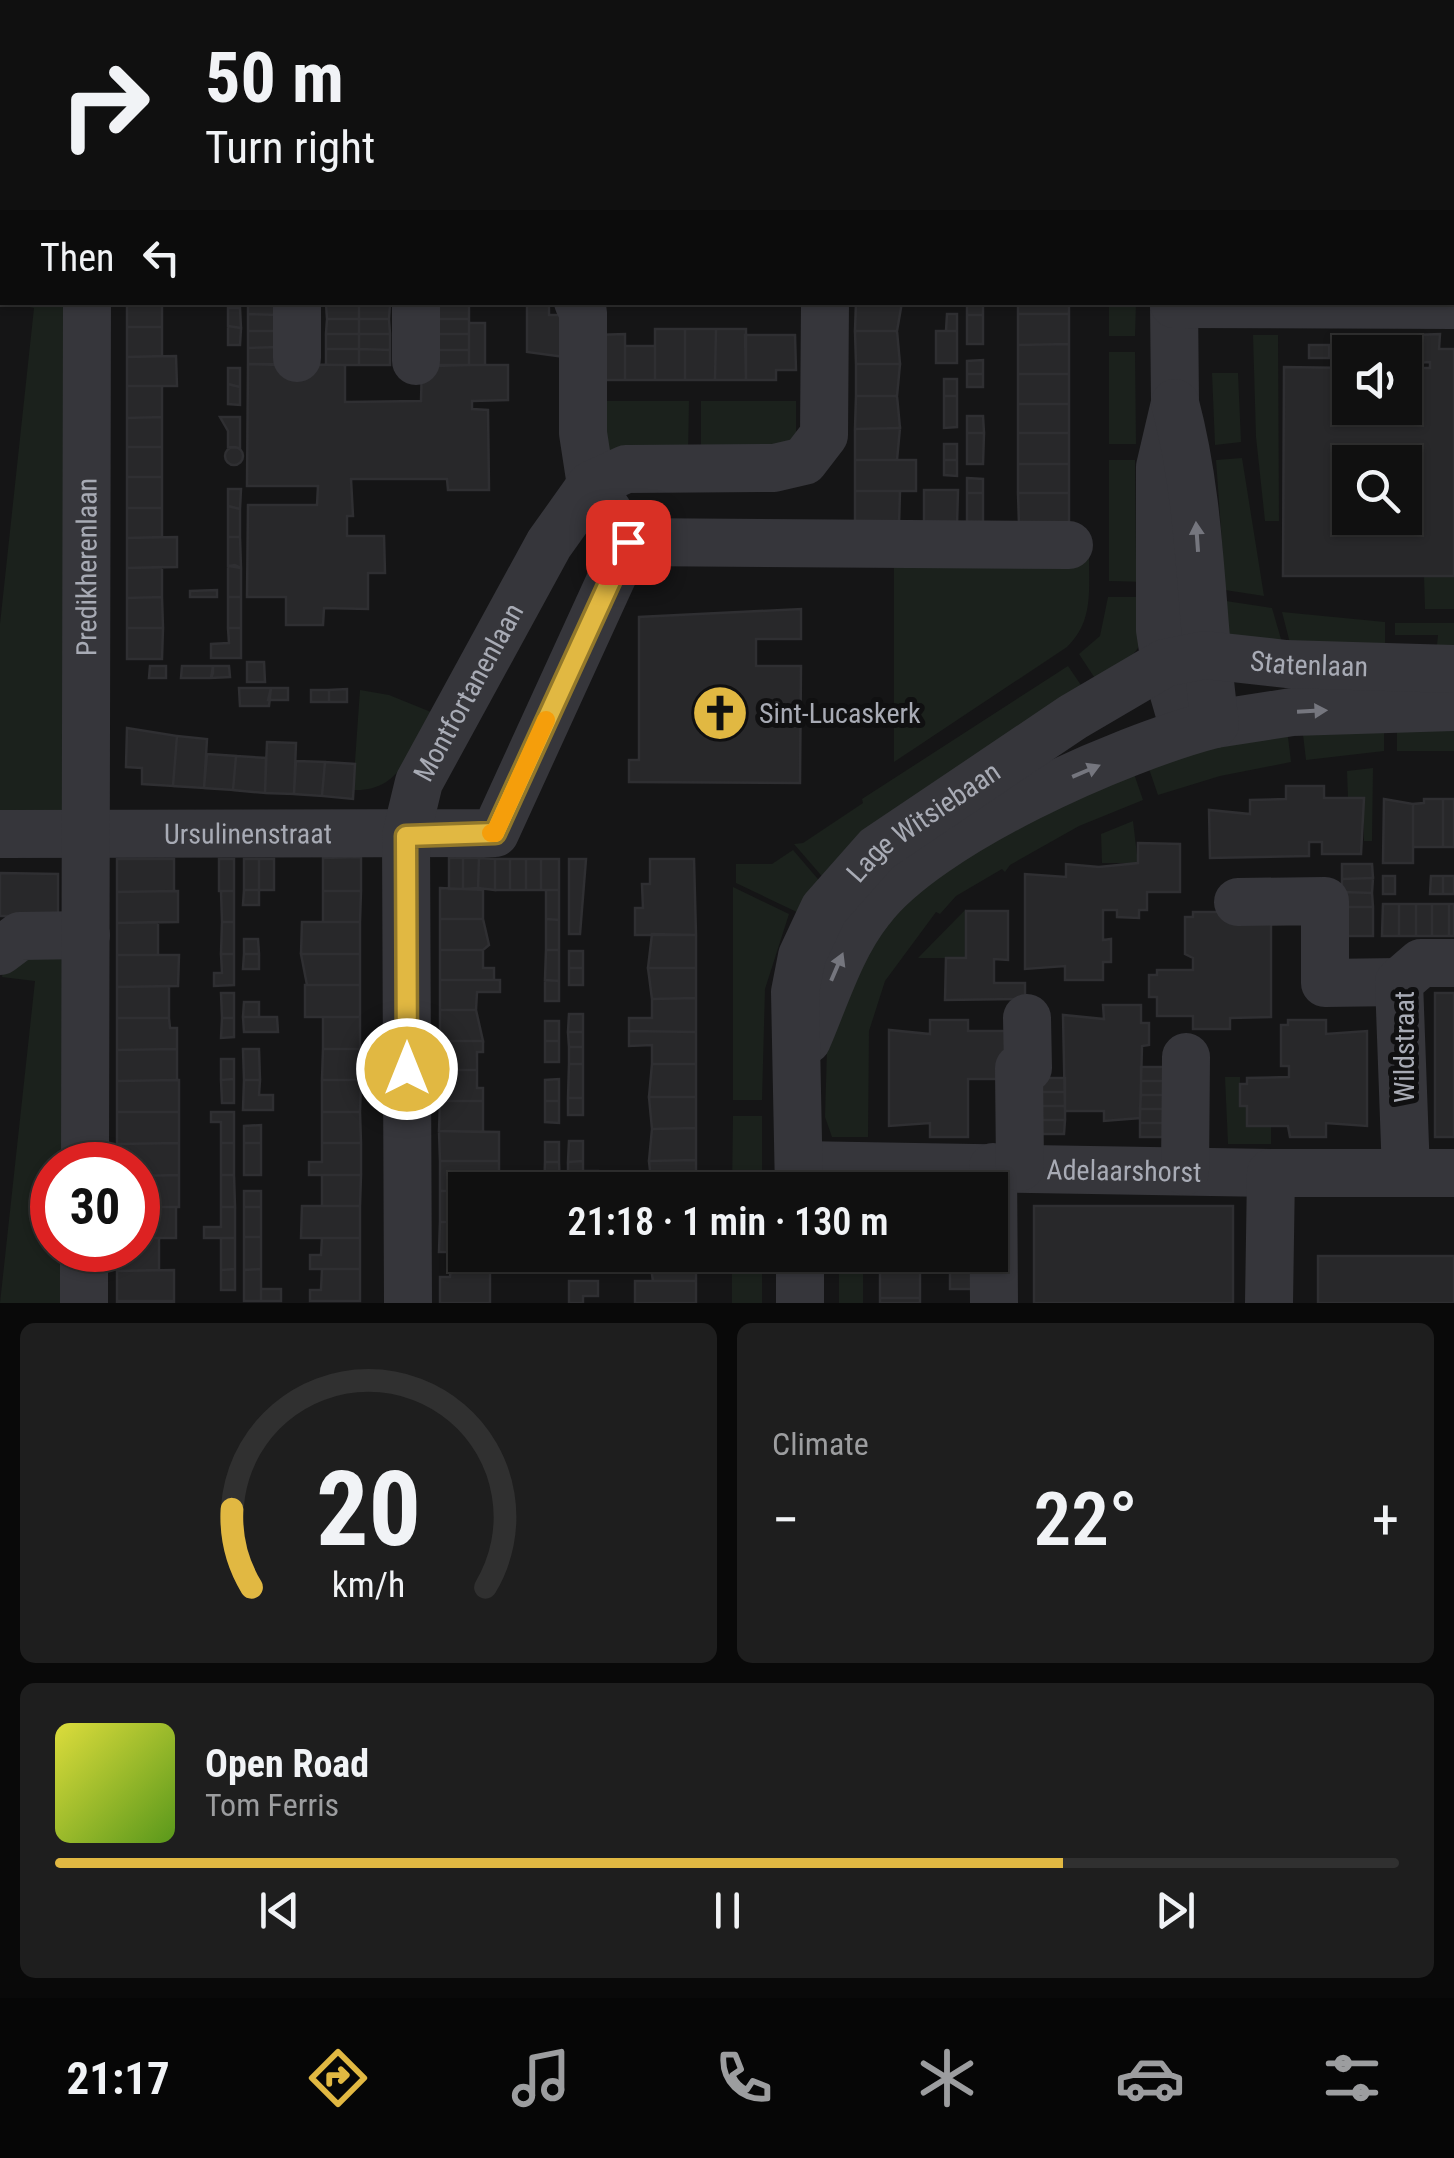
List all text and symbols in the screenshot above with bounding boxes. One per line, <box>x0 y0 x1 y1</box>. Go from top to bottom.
text: 50 m <box>205 37 344 119</box>
icon: right <box>40 40 170 170</box>
text: Turn right <box>205 121 375 174</box>
icon: left <box>134 230 189 285</box>
text: Then <box>40 236 114 280</box>
map controls <box>1332 335 1422 535</box>
button: sound <box>1332 335 1422 425</box>
button: search <box>1332 445 1422 535</box>
street label: Predikherenlaan <box>70 478 104 656</box>
pin <box>586 500 671 585</box>
icon: arrive <box>601 515 656 570</box>
one-way arrow <box>1189 521 1205 553</box>
street label: Montfortanenlaan <box>407 598 530 787</box>
street label: Statenlaan <box>1248 644 1369 683</box>
church icon: Sint-Lucaskerk <box>690 683 750 743</box>
place label: Sint-Lucaskerk <box>759 697 921 730</box>
one-way arrow <box>1296 703 1328 719</box>
street label: Lage Witsiebaan <box>840 755 1007 889</box>
one-way arrow <box>1071 763 1101 779</box>
street label: Ursulinenstraat <box>164 817 332 851</box>
one-way arrow <box>829 952 845 982</box>
street label: Wildstraat <box>1388 991 1421 1103</box>
position arrow <box>355 1017 459 1121</box>
speed limit sign: 30 <box>30 1142 160 1272</box>
street label: Adelaarshorst <box>1046 1153 1202 1189</box>
text: 21:18 · 1 min · 130 m <box>568 1200 888 1244</box>
text: Climate <box>772 1425 869 1463</box>
text: 20 <box>316 1449 421 1570</box>
text: 22° <box>1033 1475 1138 1563</box>
text: − <box>772 1488 800 1552</box>
text: + <box>1372 1488 1399 1552</box>
text: km/h <box>332 1564 405 1606</box>
text: Open Road <box>205 1742 369 1786</box>
text: Tom Ferris <box>205 1786 339 1824</box>
icon: previous <box>252 1883 307 1938</box>
icon: pause <box>700 1883 755 1938</box>
icon: next <box>1148 1883 1203 1938</box>
icon: directions <box>303 2043 373 2113</box>
icon: music <box>506 2043 576 2113</box>
icon: phone <box>709 2043 779 2113</box>
icon: climate <box>912 2043 982 2113</box>
icon: car <box>1115 2043 1185 2113</box>
icon: filters <box>1317 2043 1387 2113</box>
text: 21:17 <box>66 2052 170 2105</box>

